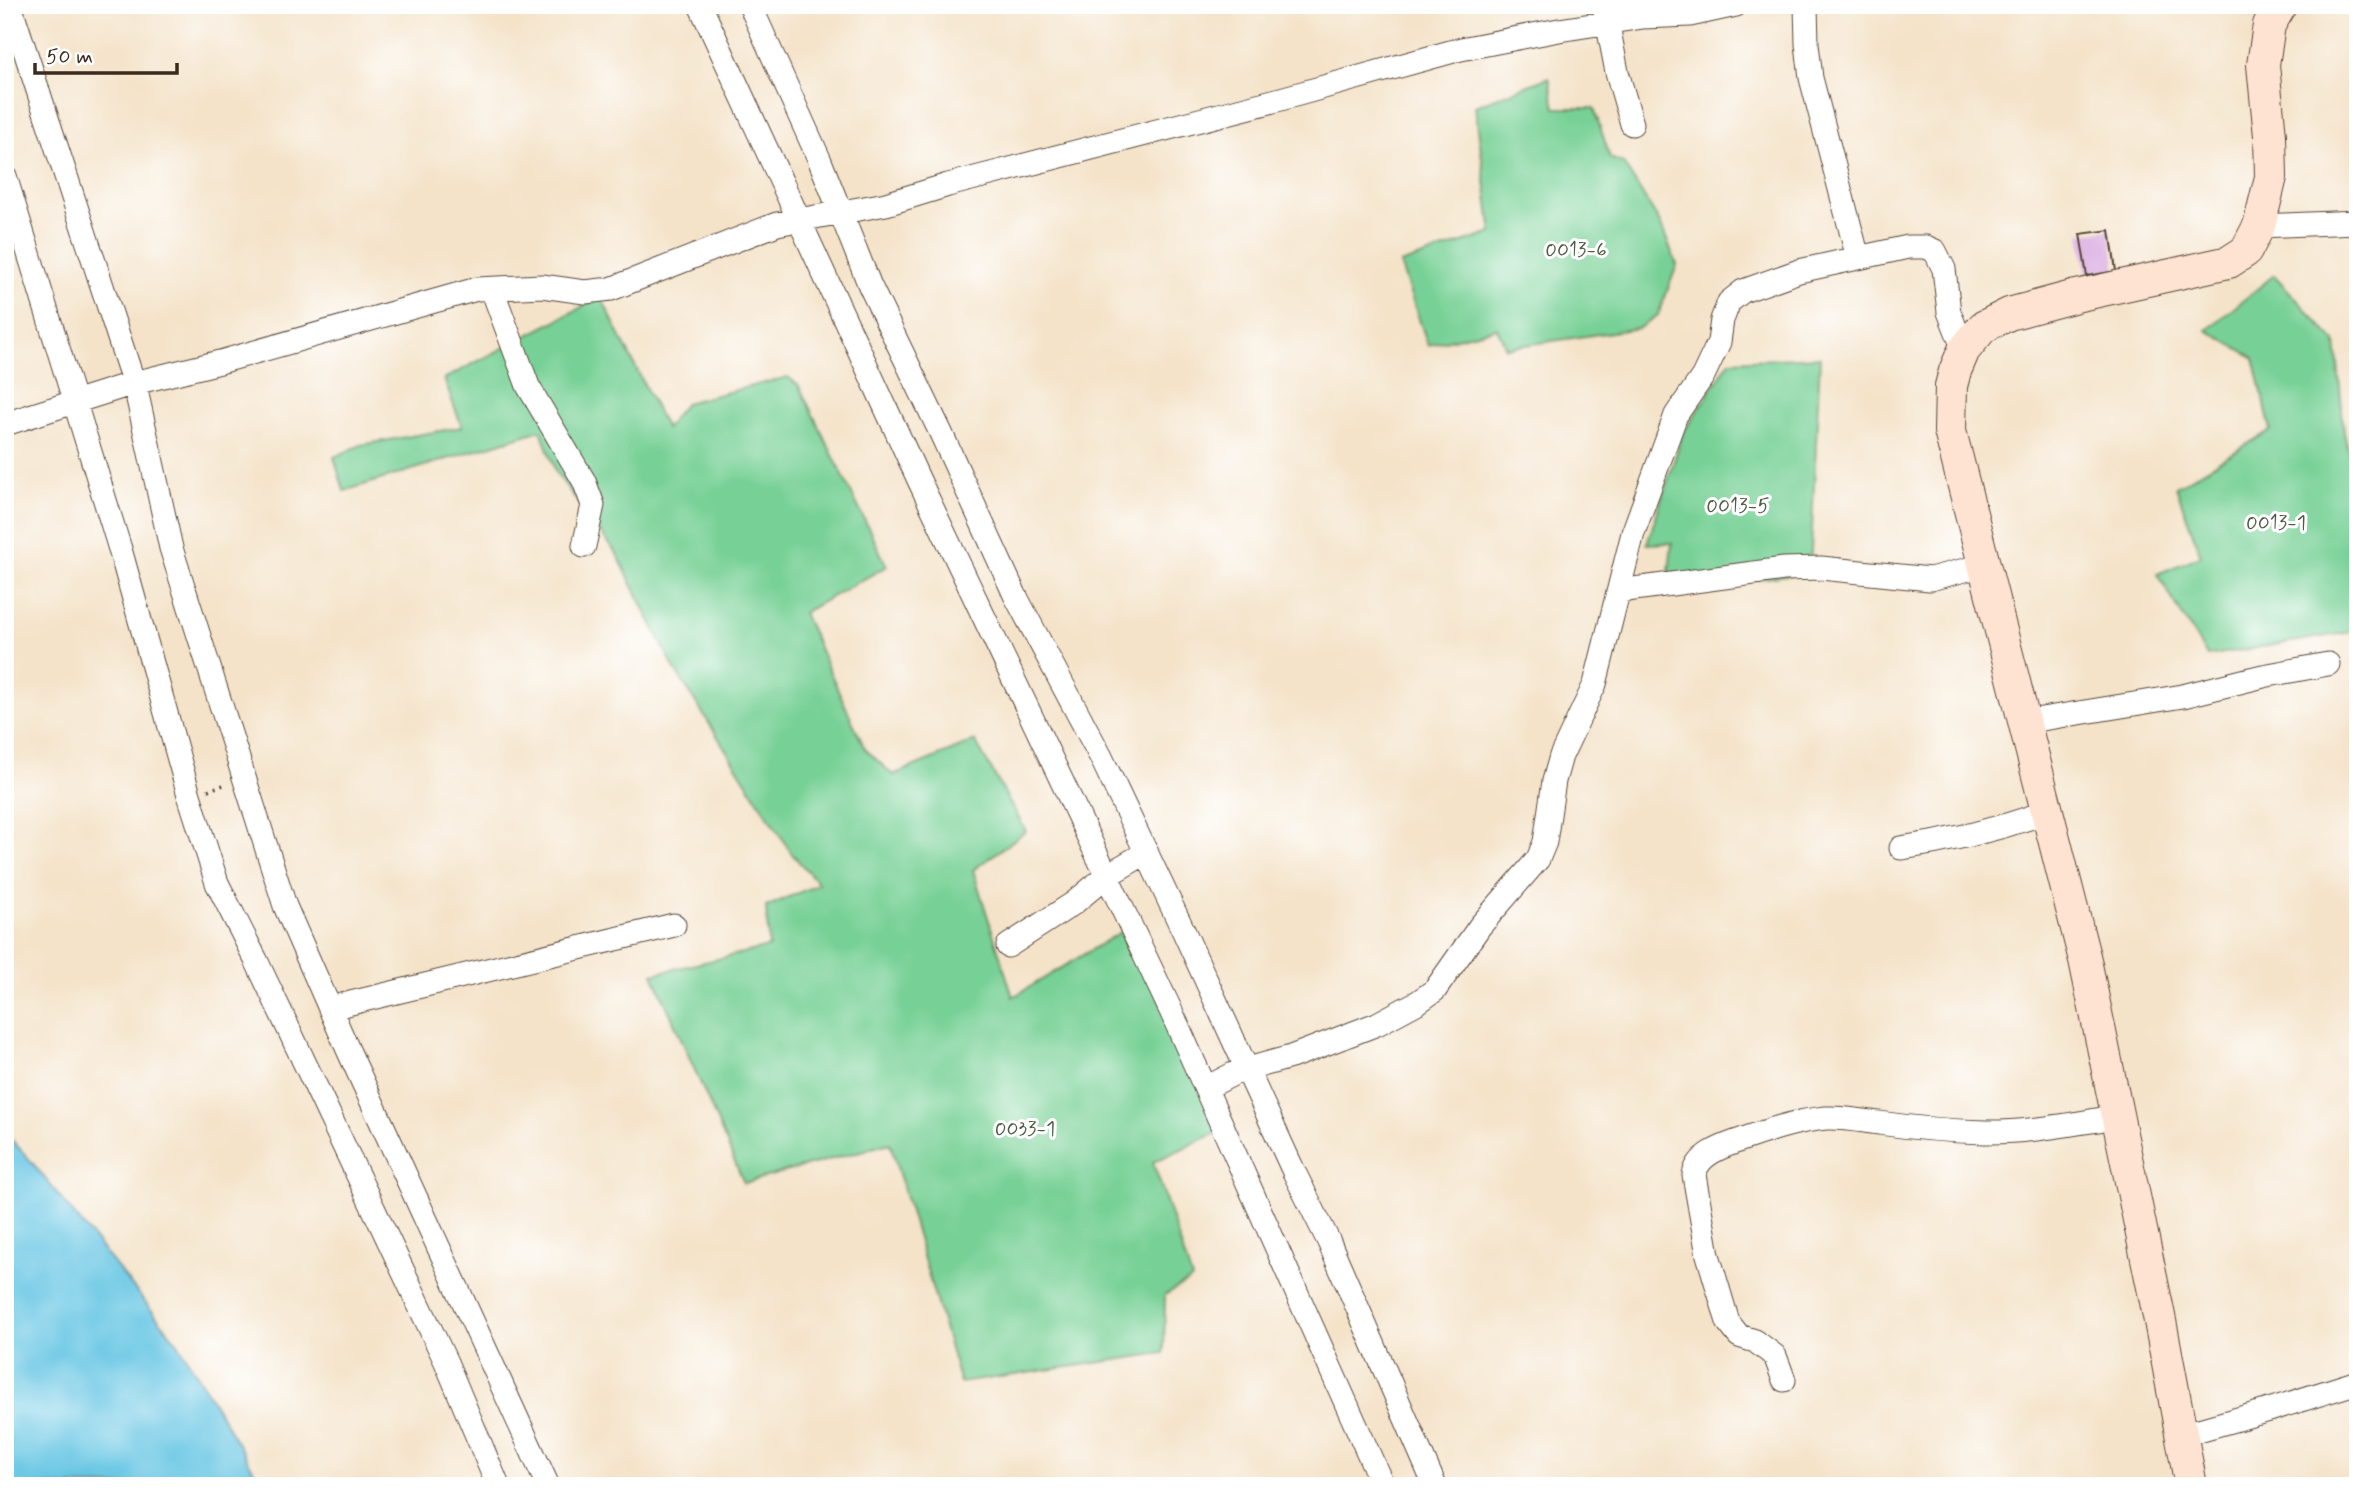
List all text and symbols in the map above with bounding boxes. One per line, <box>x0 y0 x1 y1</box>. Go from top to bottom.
scale bar <box>35 32 177 76</box>
text: 50 m <box>46 43 93 71</box>
park label: 0013-6 <box>1545 236 1607 264</box>
park label: 0013-5 <box>1706 492 1770 520</box>
park label: 0013-1 <box>2246 509 2306 537</box>
park label: 0033-1 <box>995 1115 1055 1143</box>

